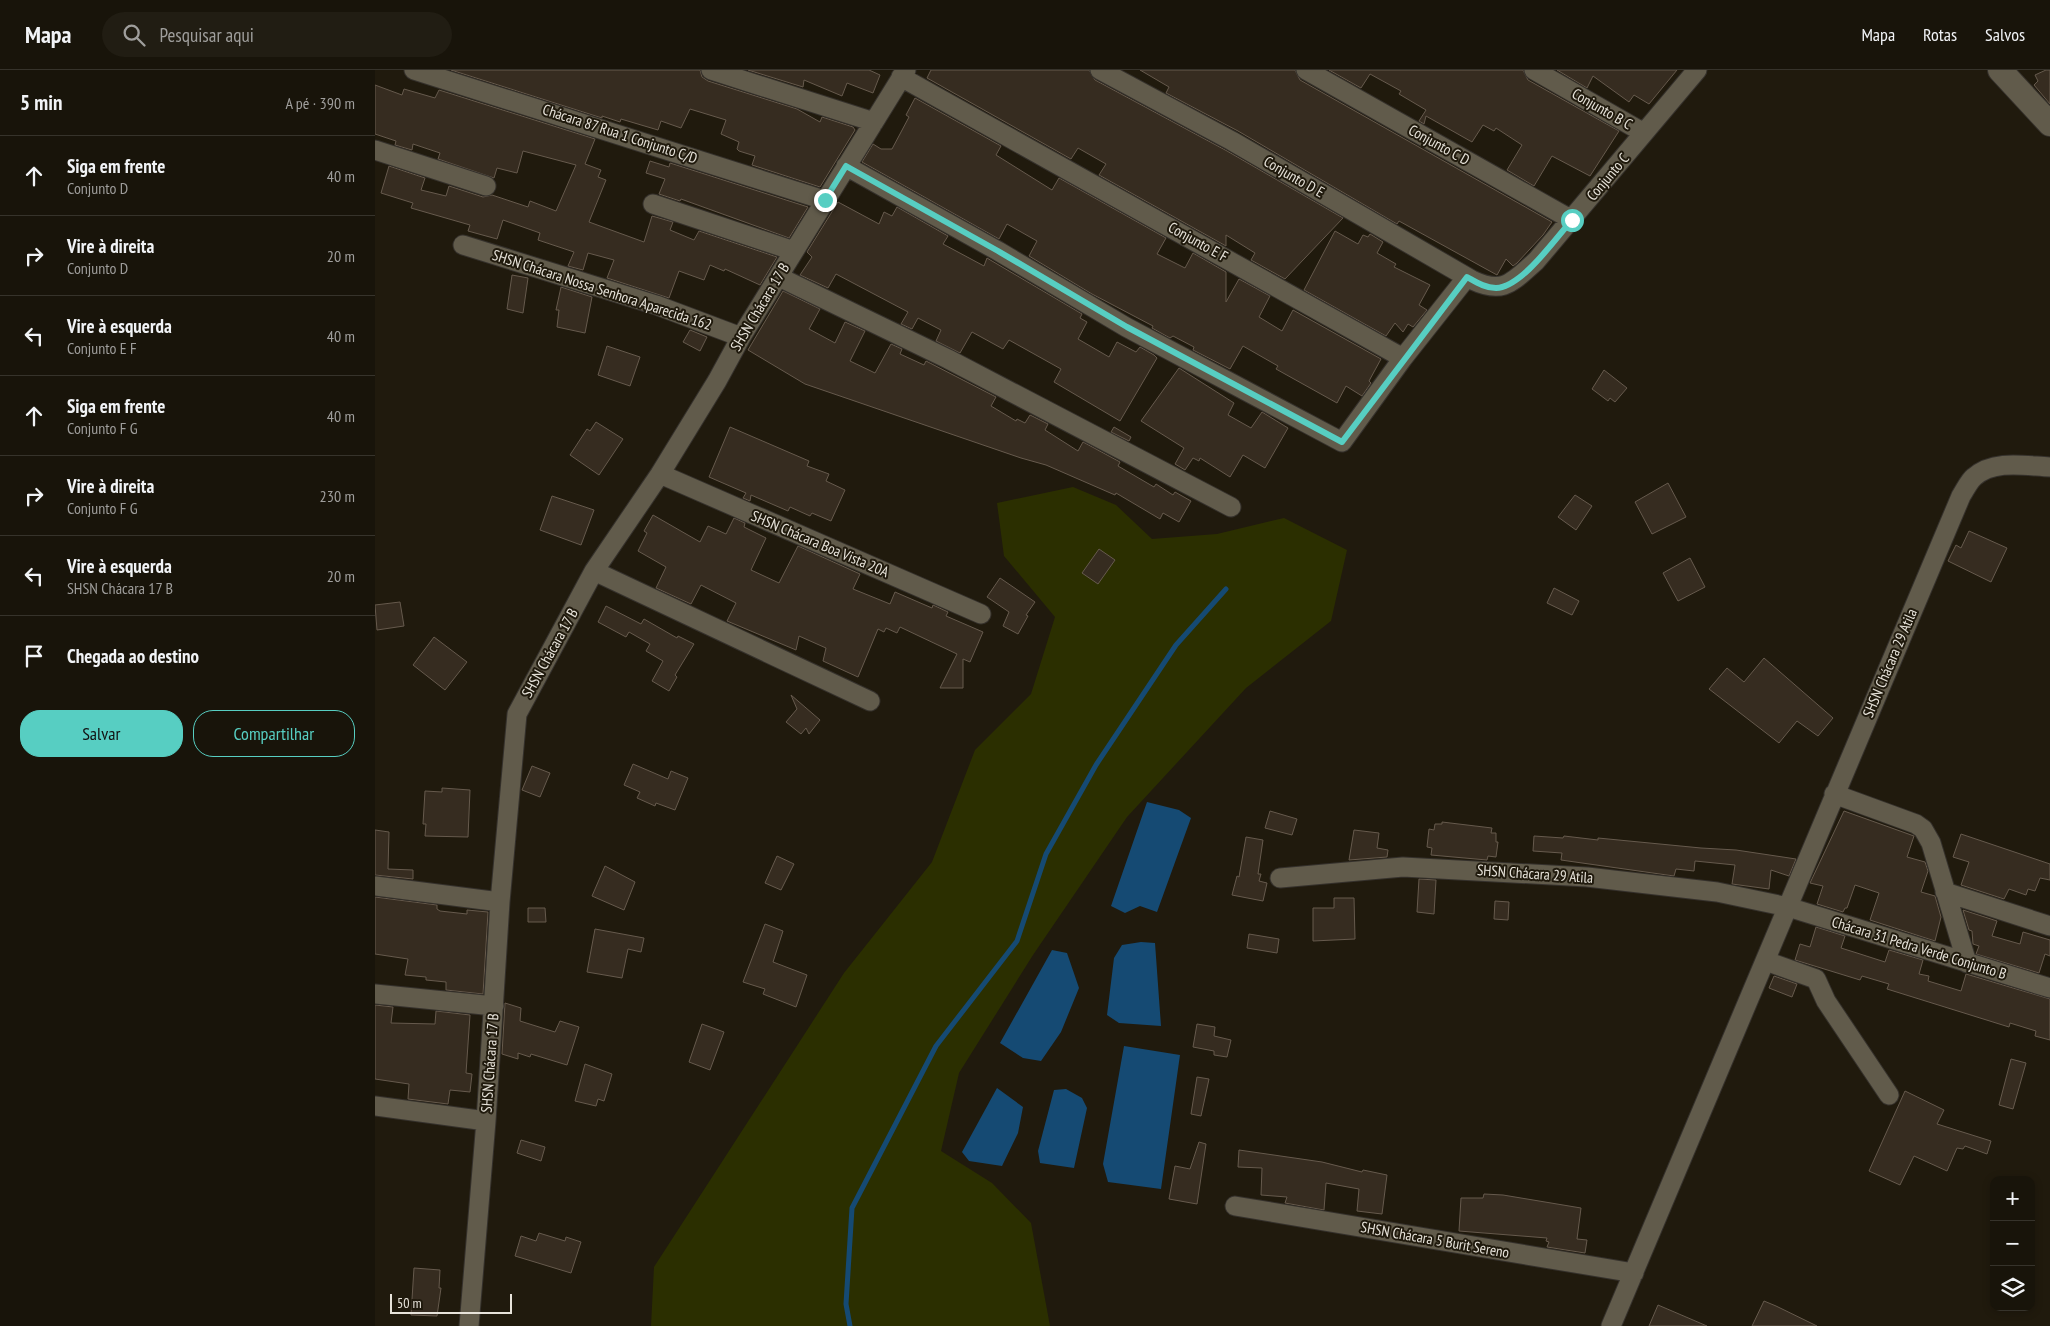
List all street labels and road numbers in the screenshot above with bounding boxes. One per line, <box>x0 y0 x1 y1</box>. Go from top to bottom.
street label: Conjunto B C <box>1569 84 1636 134</box>
street label: Chácara 87 Rua 1 Conjunto C/D <box>540 100 700 168</box>
street label: Conjunto C D <box>1405 120 1473 169</box>
street label: Conjunto C <box>1582 149 1633 204</box>
street label: Conjunto D E <box>1260 152 1328 202</box>
street label: Conjunto E F <box>1165 217 1231 266</box>
street label: SHSN Chácara Nossa Senhora Aparecida 162 <box>490 245 714 334</box>
street label: SHSN Chácara 17 B <box>726 259 793 354</box>
street label: SHSN Chácara Boa Vista 20A <box>748 506 893 582</box>
street label: SHSN Chácara 17 B <box>517 605 582 701</box>
street label: SHSN Chácara 29 Atila <box>1858 606 1921 720</box>
street label: SHSN Chácara 29 Atila <box>1476 860 1594 887</box>
street label: Chácara 31 Pedra Verde Conjunto B <box>1829 912 2009 983</box>
street label: SHSN Chácara 17 B <box>477 1013 502 1113</box>
street label: SHSN Chácara 5 Burit Sereno <box>1359 1217 1511 1262</box>

